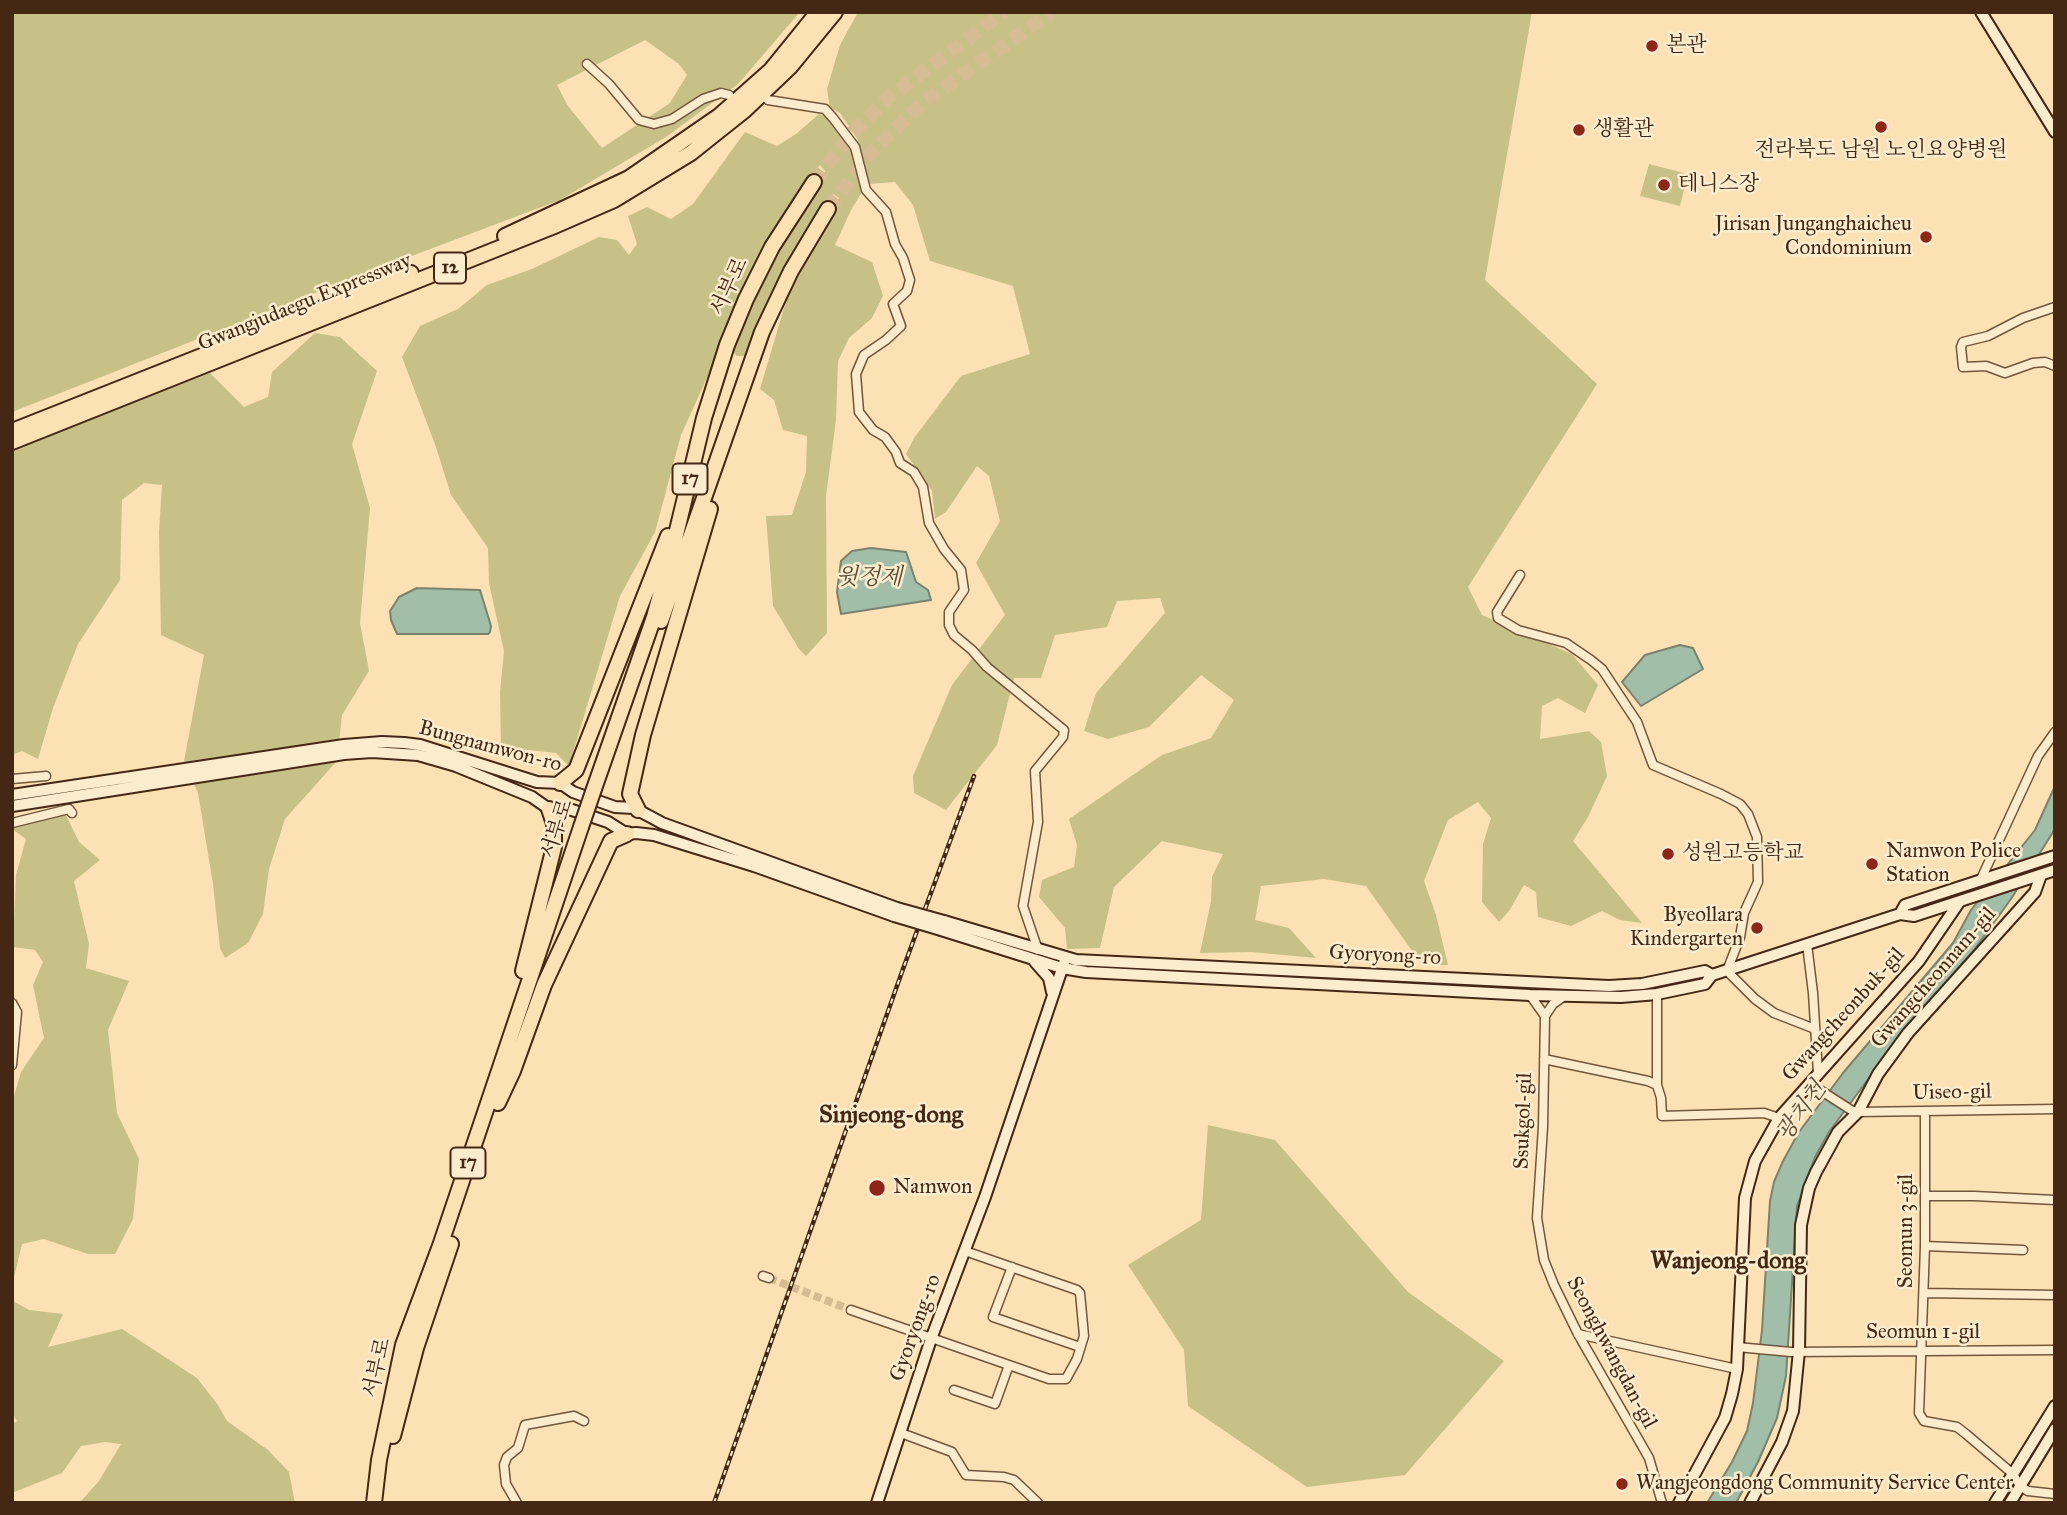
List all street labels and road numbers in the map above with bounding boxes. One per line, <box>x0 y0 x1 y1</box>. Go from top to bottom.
street label: Gwangjudaegu Expressway <box>195 249 415 357</box>
road number: 12 <box>434 252 466 284</box>
street label: 서부로 <box>706 254 754 320</box>
road number: 17 <box>672 464 708 494</box>
street label: Bungnamwon-ro <box>416 716 564 778</box>
street label: 서부로 <box>537 796 579 862</box>
street label: Gwangcheonnam-gil <box>1866 903 2002 1053</box>
street label: Gyoryong-ro <box>1328 940 1442 972</box>
street label: Gwangcheonbuk-gil <box>1777 943 1911 1087</box>
street label: Ssukgol-gil <box>1510 1072 1538 1170</box>
street label: Uiseo-gil <box>1912 1080 1992 1106</box>
road number: 17 <box>450 1148 486 1178</box>
street label: Seomun 3-gil <box>1894 1174 1920 1288</box>
street label: Gyoryong-ro <box>885 1271 947 1385</box>
street label: Seonghwangdan-gil <box>1560 1273 1662 1433</box>
street label: Seomun 1-gil <box>1866 1320 1980 1346</box>
street label: 서부로 <box>359 1336 397 1400</box>

